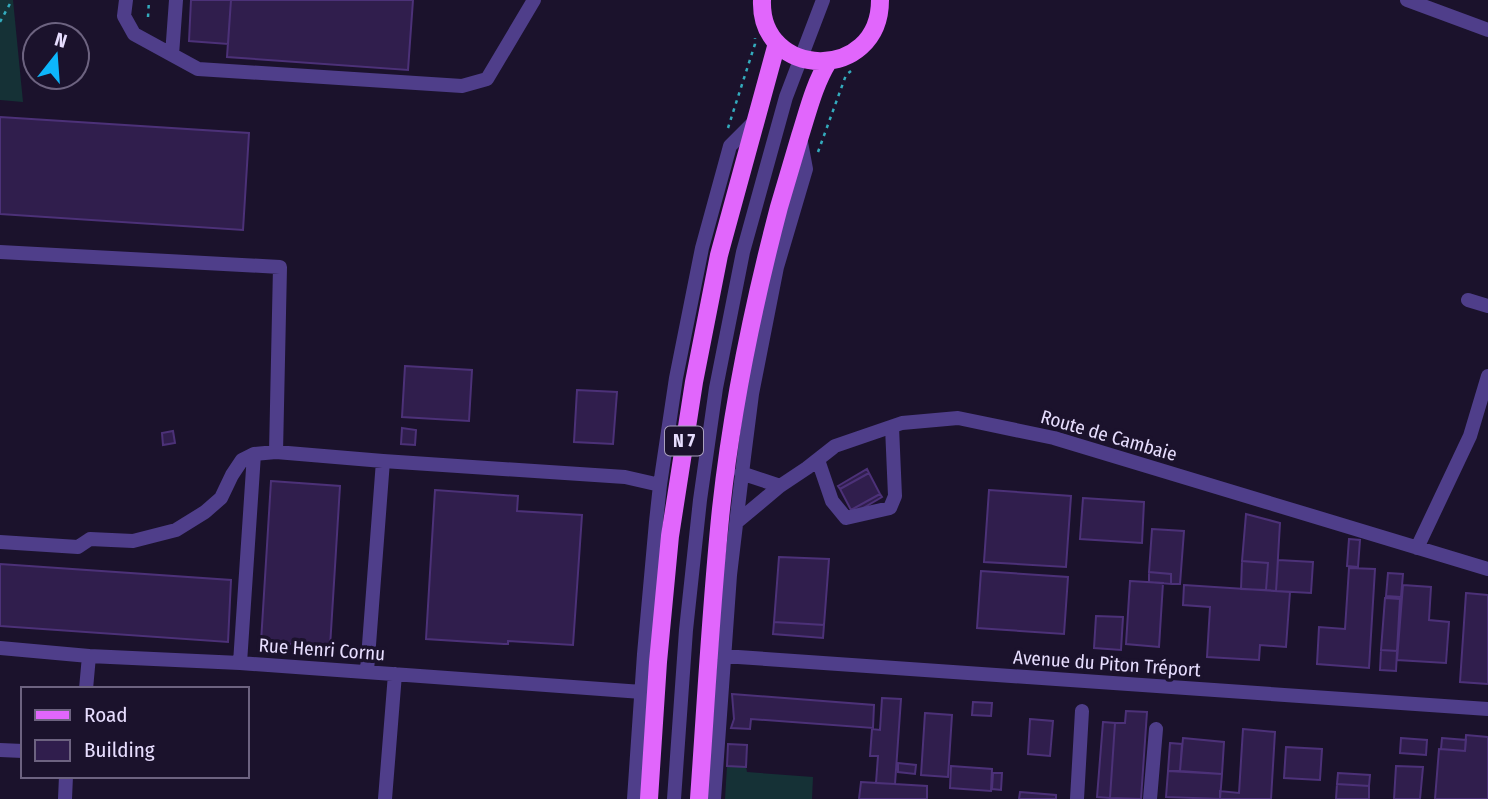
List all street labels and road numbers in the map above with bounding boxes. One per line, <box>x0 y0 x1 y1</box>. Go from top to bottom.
street label: Route de Cambaie <box>1038 405 1180 466</box>
road number: N 7 <box>665 426 703 456</box>
street label: Rue Henri Cornu <box>258 634 386 665</box>
street label: Avenue du Piton Tréport <box>1012 645 1202 682</box>

